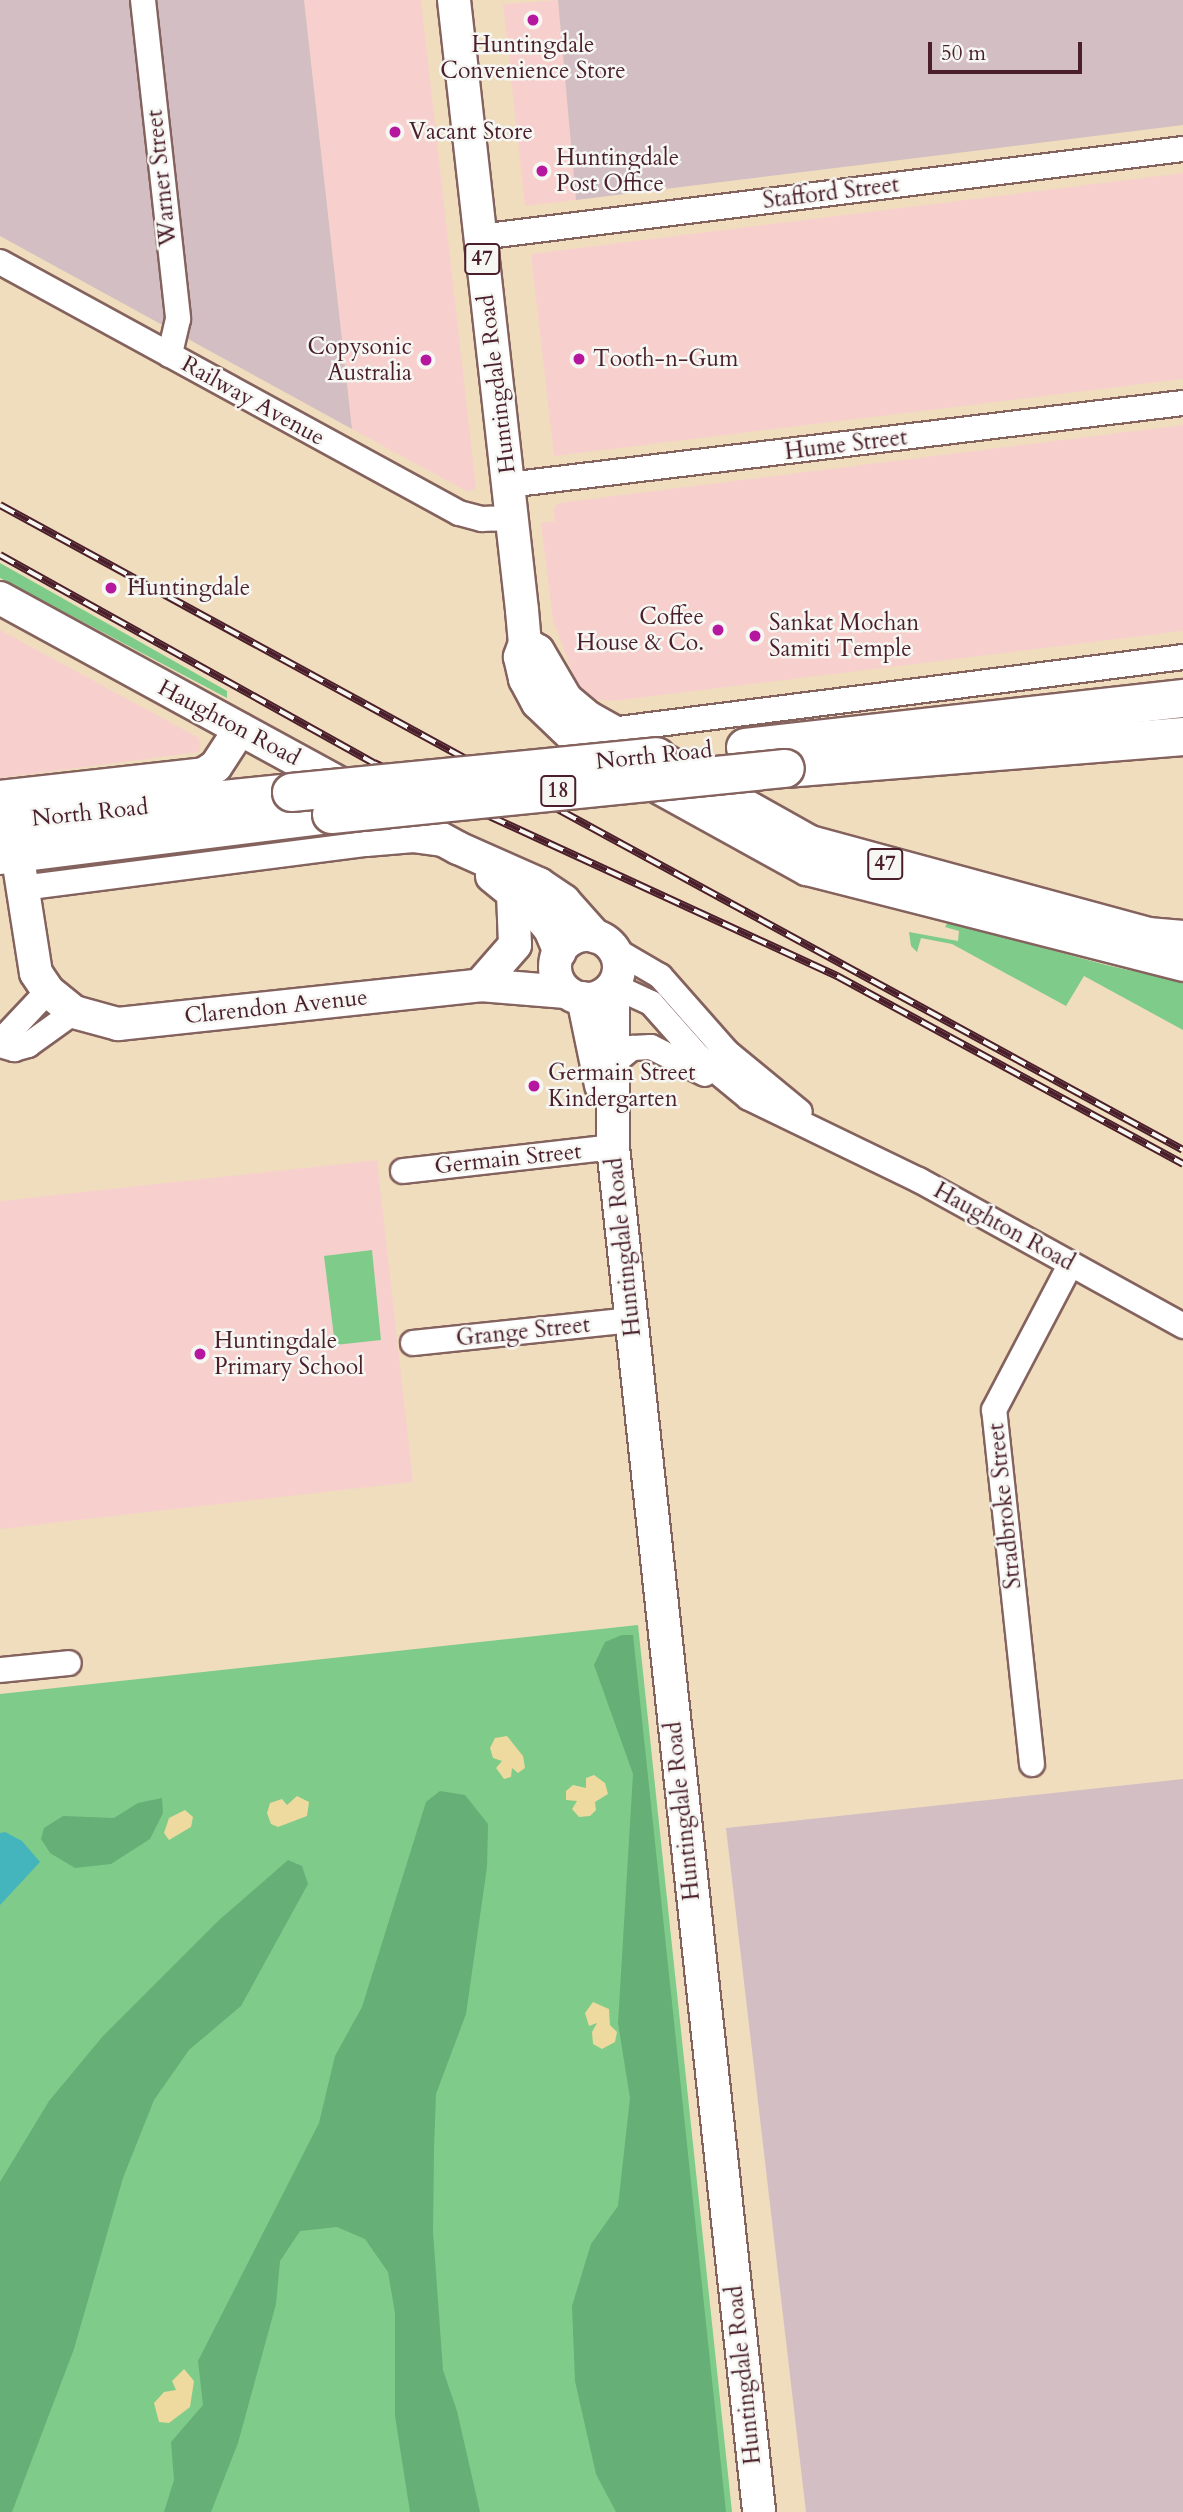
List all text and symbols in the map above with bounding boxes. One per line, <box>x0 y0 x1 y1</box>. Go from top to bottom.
marker: Huntingdale Convenience Store <box>525 12 541 28</box>
scale bar <box>931 28 1085 72</box>
place label: Huntingdale Convenience Store <box>440 31 626 85</box>
text: 50 m <box>941 39 986 68</box>
street label: Warner Street <box>141 108 183 248</box>
place label: Vacant Store <box>409 118 533 146</box>
marker: Vacant Store <box>387 124 403 140</box>
place label: Huntingdale Post Office <box>556 144 679 198</box>
marker: Huntingdale Post Office <box>534 163 550 179</box>
street label: Stafford Street <box>761 171 901 215</box>
road number: 47 <box>463 242 501 276</box>
street label: Huntingdale Road <box>472 293 522 475</box>
place label: Copysonic Australia <box>307 333 412 387</box>
place label: Tooth-n-Gum <box>593 345 738 373</box>
street label: Railway Avenue <box>177 350 329 452</box>
marker: Tooth-n-Gum <box>571 351 587 367</box>
marker: Copysonic Australia <box>418 352 434 368</box>
street label: Hume Street <box>783 424 909 466</box>
place label: Huntingdale <box>127 574 250 602</box>
marker: Huntingdale <box>101 578 121 598</box>
place label: Coffee House & Co. <box>576 603 704 657</box>
place label: Sankat Mochan Samiti Temple <box>769 609 919 663</box>
marker: Coffee House & Co. <box>710 622 726 638</box>
marker: Sankat Mochan Samiti Temple <box>747 628 763 644</box>
street label: Haughton Road <box>153 674 305 772</box>
street label: North Road <box>594 736 714 776</box>
road number: 18 <box>539 774 577 808</box>
street label: North Road <box>30 793 150 833</box>
road number: 47 <box>866 846 904 882</box>
street label: Clarendon Avenue <box>183 984 369 1030</box>
place label: Germain Street Kindergarten <box>548 1059 695 1113</box>
marker: Germain Street Kindergarten <box>526 1078 542 1094</box>
street label: Germain Street <box>433 1138 583 1180</box>
street label: Huntingdale Road <box>601 1156 647 1338</box>
street label: Haughton Road <box>929 1177 1079 1277</box>
street label: Grange Street <box>455 1311 591 1353</box>
place label: Huntingdale Primary School <box>214 1327 364 1381</box>
marker: Huntingdale Primary School <box>192 1346 208 1362</box>
street label: Stradbroke Street <box>983 1422 1027 1590</box>
street label: Huntingdale Road <box>660 1720 706 1902</box>
street label: Huntingdale Road <box>721 2284 767 2466</box>

